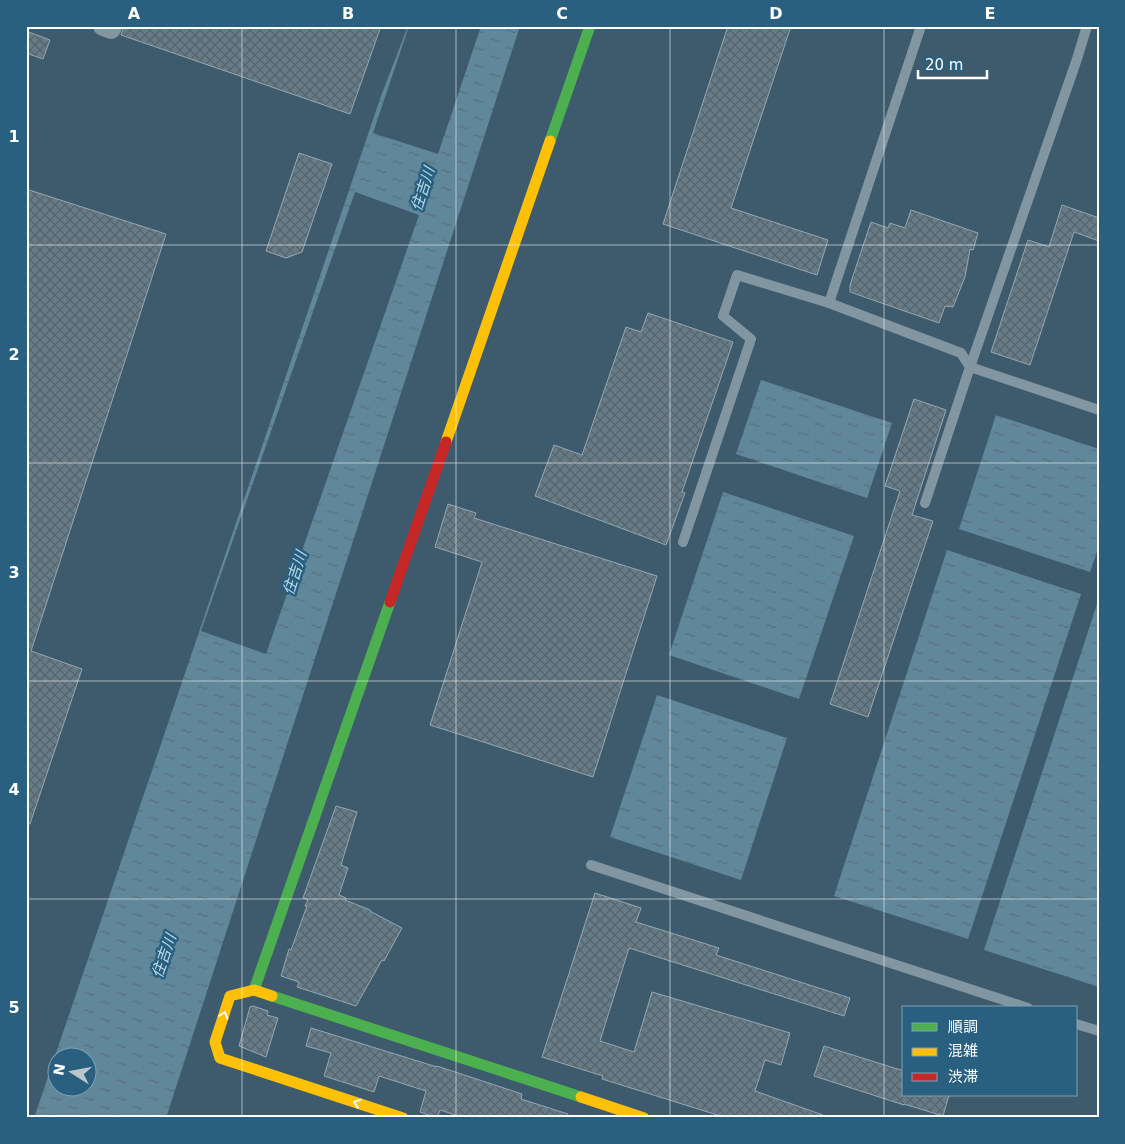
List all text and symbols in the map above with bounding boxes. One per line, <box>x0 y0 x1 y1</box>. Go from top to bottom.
text: A <box>128 4 141 23</box>
text: B <box>342 4 354 23</box>
text: C <box>556 4 568 23</box>
text: D <box>769 4 783 23</box>
text: E <box>985 4 995 23</box>
scale bar <box>918 48 986 80</box>
text: 20 m <box>925 56 963 74</box>
text: 1 <box>8 127 20 146</box>
water label: 住吉川 <box>407 163 439 213</box>
text: 2 <box>8 345 20 364</box>
water label: 住吉川 <box>279 547 311 597</box>
text: 3 <box>8 563 20 582</box>
text: 4 <box>8 780 20 799</box>
water label: 住吉川 <box>148 930 180 980</box>
text: 5 <box>8 998 20 1017</box>
legend <box>902 1006 1078 1096</box>
one-way arrow <box>218 1012 228 1020</box>
text: 順調 <box>948 1018 978 1036</box>
text: 混雑 <box>948 1042 978 1060</box>
north arrow <box>48 1046 98 1096</box>
text: N <box>50 1062 68 1077</box>
text: 渋滞 <box>948 1068 978 1086</box>
one-way arrow <box>353 1098 362 1108</box>

